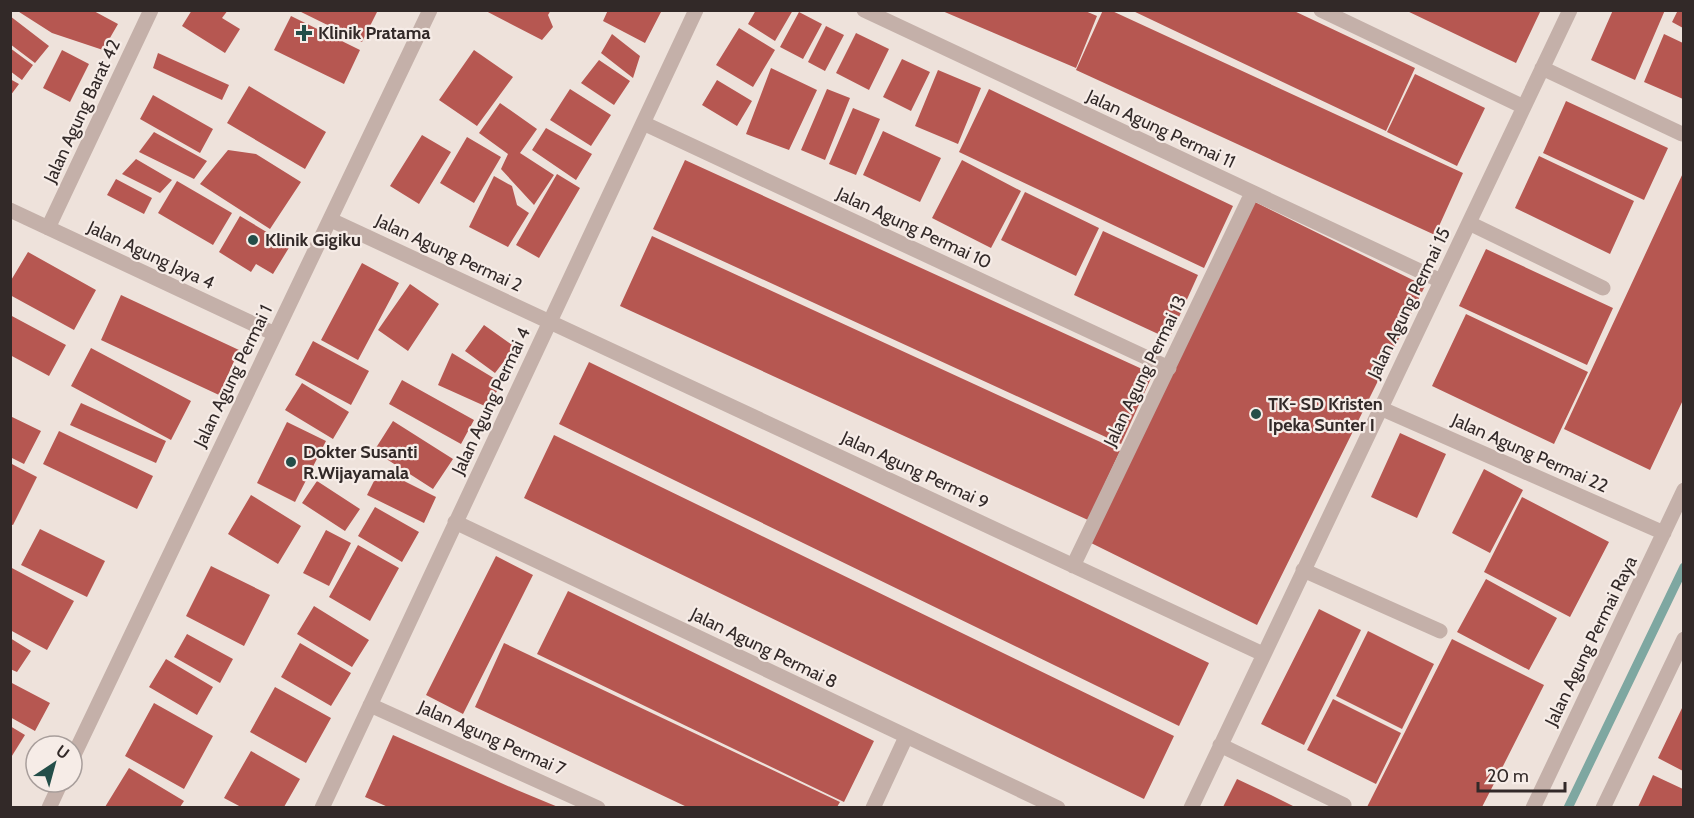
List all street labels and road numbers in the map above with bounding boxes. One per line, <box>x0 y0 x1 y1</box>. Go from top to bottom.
street label: Jalan Agung Barat 42 <box>39 36 125 187</box>
street label: Jalan Agung Permai 11 <box>1082 84 1239 173</box>
street label: Jalan Agung Permai 10 <box>832 182 995 274</box>
street label: Jalan Agung Permai 2 <box>371 209 526 297</box>
street label: Jalan Agung Jaya 4 <box>83 216 218 294</box>
street label: Jalan Agung Permai 15 <box>1362 224 1455 383</box>
street label: Jalan Agung Permai 13 <box>1098 292 1191 451</box>
street label: Jalan Agung Permai 1 <box>189 301 277 452</box>
street label: Jalan Agung Permai 4 <box>447 324 535 479</box>
street label: Jalan Agung Permai 22 <box>1448 408 1611 497</box>
street label: Jalan Agung Permai 9 <box>837 426 992 514</box>
street label: Jalan Agung Permai Raya <box>1540 552 1642 730</box>
street label: Jalan Agung Permai 8 <box>686 602 841 693</box>
street label: Jalan Agung Permai 7 <box>414 695 569 780</box>

